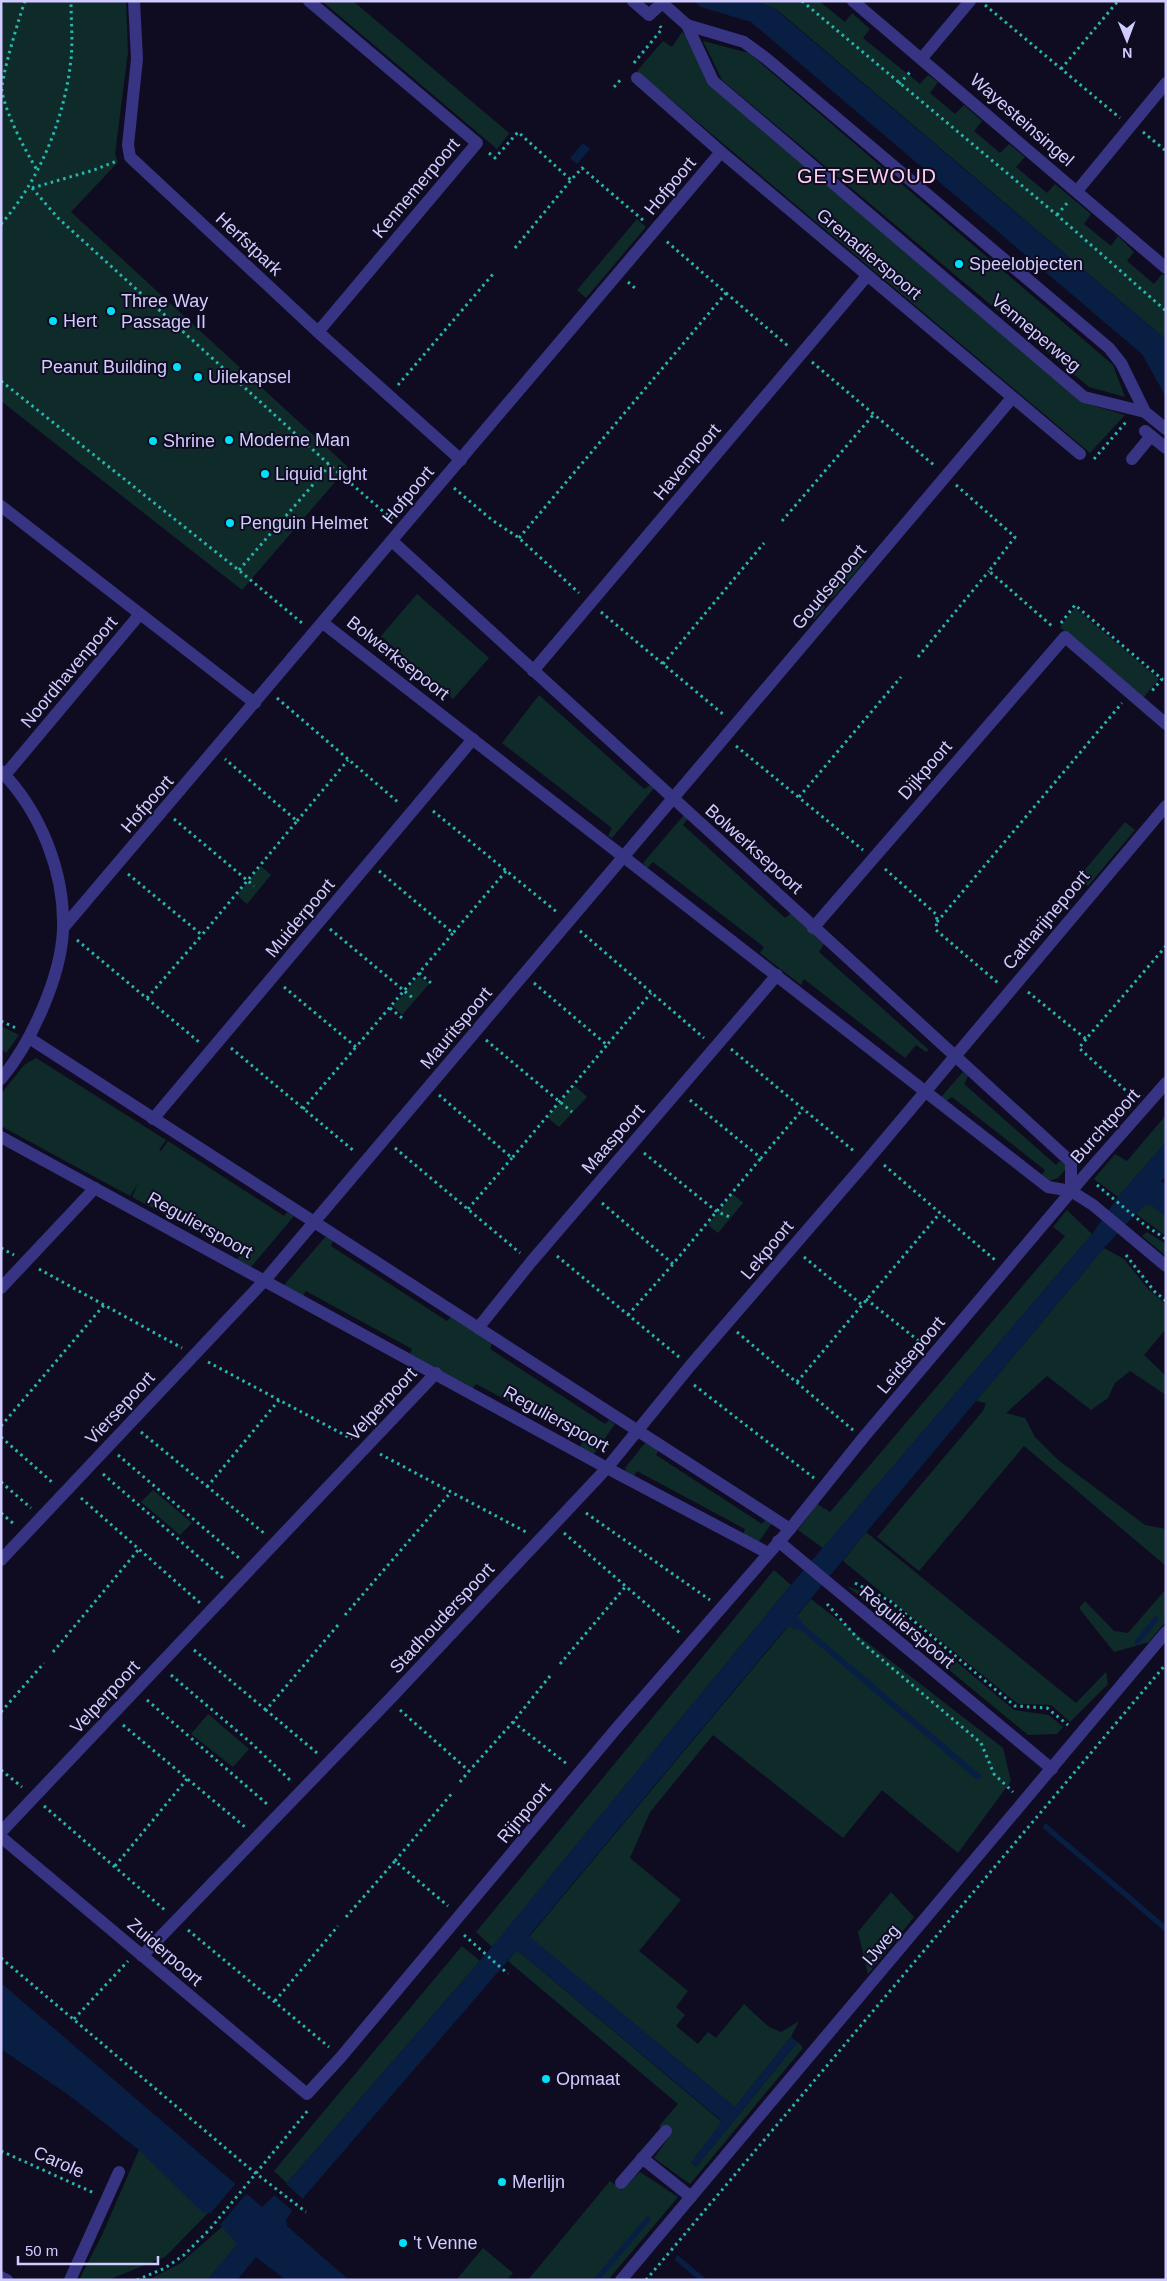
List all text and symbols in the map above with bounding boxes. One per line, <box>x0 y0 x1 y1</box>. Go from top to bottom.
north arrow <box>1102 15 1152 65</box>
text: N <box>1122 45 1132 61</box>
street label: Wayesteinsingel <box>966 70 1078 170</box>
street label: Kennemerpoort <box>368 134 464 242</box>
street label: Hofpoort <box>640 153 700 219</box>
district label: GETSEWOUD <box>797 165 937 187</box>
street label: Grenadierspoort <box>813 205 925 303</box>
street label: Herfstpark <box>212 208 287 280</box>
place label: Speelobjecten <box>969 254 1083 274</box>
marker: Speelobjecten <box>953 258 965 270</box>
street label: Venneperweg <box>987 290 1085 376</box>
place label: Three Way Passage II <box>121 291 208 332</box>
marker: Three Way Passage II <box>105 305 117 317</box>
place label: Hert <box>63 311 97 331</box>
marker: Hert <box>47 315 59 327</box>
place label: Peanut Building <box>41 357 167 377</box>
marker: Peanut Building <box>171 361 183 373</box>
place label: Uilekapsel <box>208 367 291 387</box>
marker: Uilekapsel <box>192 371 204 383</box>
street label: Havenpoort <box>649 420 725 504</box>
place label: Moderne Man <box>239 430 350 450</box>
place label: Shrine <box>163 431 215 451</box>
marker: Moderne Man <box>223 434 235 446</box>
marker: Shrine <box>147 435 159 447</box>
street label: Hofpoort <box>378 462 438 528</box>
place label: Liquid Light <box>275 464 367 484</box>
marker: Liquid Light <box>259 468 271 480</box>
place label: Penguin Helmet <box>240 513 368 533</box>
marker: Penguin Helmet <box>224 517 236 529</box>
street label: Goudsepoort <box>788 541 870 633</box>
street label: Noordhavenpoort <box>17 612 121 732</box>
street label: Bolwerksepoort <box>343 612 453 704</box>
street label: Dijkpoort <box>894 737 956 803</box>
street label: Hofpoort <box>117 771 177 837</box>
street label: Bolwerksepoort <box>701 800 807 898</box>
street label: Catharijnepoort <box>999 866 1093 974</box>
street label: Muiderpoort <box>261 875 339 961</box>
street label: Mauritspoort <box>416 983 496 1073</box>
street label: Burchtpoort <box>1066 1085 1144 1167</box>
street label: Maaspoort <box>578 1100 648 1178</box>
street label: Regulierspoort <box>144 1188 256 1262</box>
street label: Lekpoort <box>737 1217 797 1283</box>
street label: Leidsepoort <box>873 1313 949 1397</box>
street label: Velperpoort <box>343 1364 421 1444</box>
street label: Viersepoort <box>81 1368 159 1448</box>
street label: Regulierspoort <box>500 1382 612 1456</box>
street label: Stadhouderspoort <box>386 1559 498 1677</box>
street label: Regulierspoort <box>856 1582 958 1672</box>
street label: Velperpoort <box>66 1657 144 1737</box>
street label: Rijnpoort <box>493 1779 555 1847</box>
street label: Zuiderpoort <box>124 1914 206 1990</box>
street label: IJweg <box>858 1921 904 1969</box>
place label: Opmaat <box>556 2069 620 2089</box>
marker: Opmaat <box>540 2073 552 2085</box>
street label: Carole <box>31 2142 87 2182</box>
place label: Merlijn <box>512 2172 565 2192</box>
marker: Merlijn <box>496 2176 508 2188</box>
place label: 't Venne <box>413 2233 478 2253</box>
scale bar <box>18 2234 158 2266</box>
marker: 't Venne <box>397 2237 409 2249</box>
text: 50 m <box>25 2242 58 2259</box>

